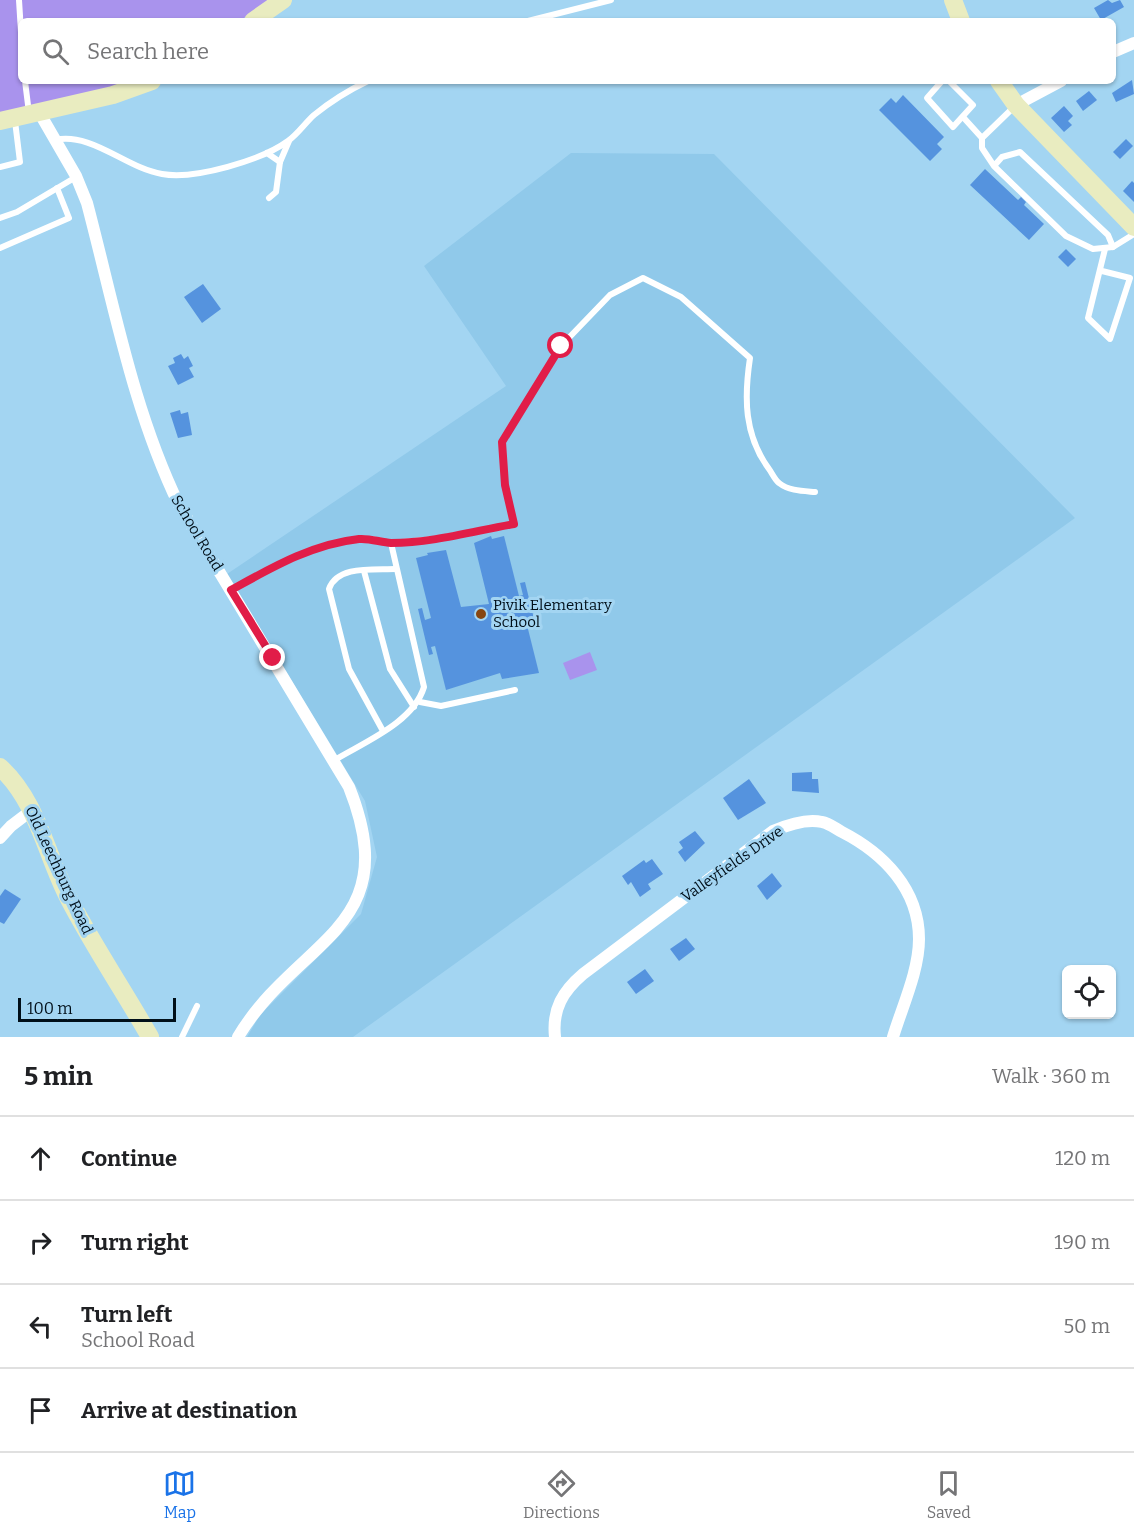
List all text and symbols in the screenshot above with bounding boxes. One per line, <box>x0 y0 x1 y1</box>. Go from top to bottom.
search box <box>18 18 1116 84</box>
icon: search <box>39 35 72 68</box>
text: Search here <box>87 38 209 65</box>
route start <box>547 332 573 358</box>
street label: School Road <box>167 492 227 574</box>
place label: Pivik Elementary School <box>493 596 612 631</box>
marker: Pivik Elementary School <box>474 607 488 621</box>
route end <box>259 644 285 670</box>
street label: Old Leechburg Road <box>21 803 97 937</box>
street label: Valleyfields Drive <box>678 822 786 906</box>
map controls <box>1062 965 1116 1019</box>
button: locate <box>1062 965 1116 1019</box>
scale bar <box>18 995 176 1022</box>
text: 100 m <box>27 999 72 1018</box>
text: 5 min <box>24 1061 93 1092</box>
text: Walk · 360 m <box>992 1064 1110 1088</box>
icon: ahead <box>24 1142 57 1175</box>
text: Continue <box>81 1145 177 1172</box>
text: 120 m <box>1055 1146 1110 1170</box>
icon: right <box>24 1226 57 1259</box>
text: Turn right <box>81 1229 189 1256</box>
text: 190 m <box>1054 1230 1110 1254</box>
text: Turn left <box>81 1301 173 1328</box>
icon: left <box>24 1310 57 1343</box>
text: 50 m <box>1063 1314 1110 1338</box>
text: School Road <box>81 1328 195 1352</box>
icon: arrive <box>24 1394 57 1427</box>
text: Arrive at destination <box>81 1397 297 1424</box>
tab: Map <box>163 1467 196 1522</box>
tab: Directions <box>523 1467 600 1522</box>
tab: Saved <box>927 1467 971 1522</box>

